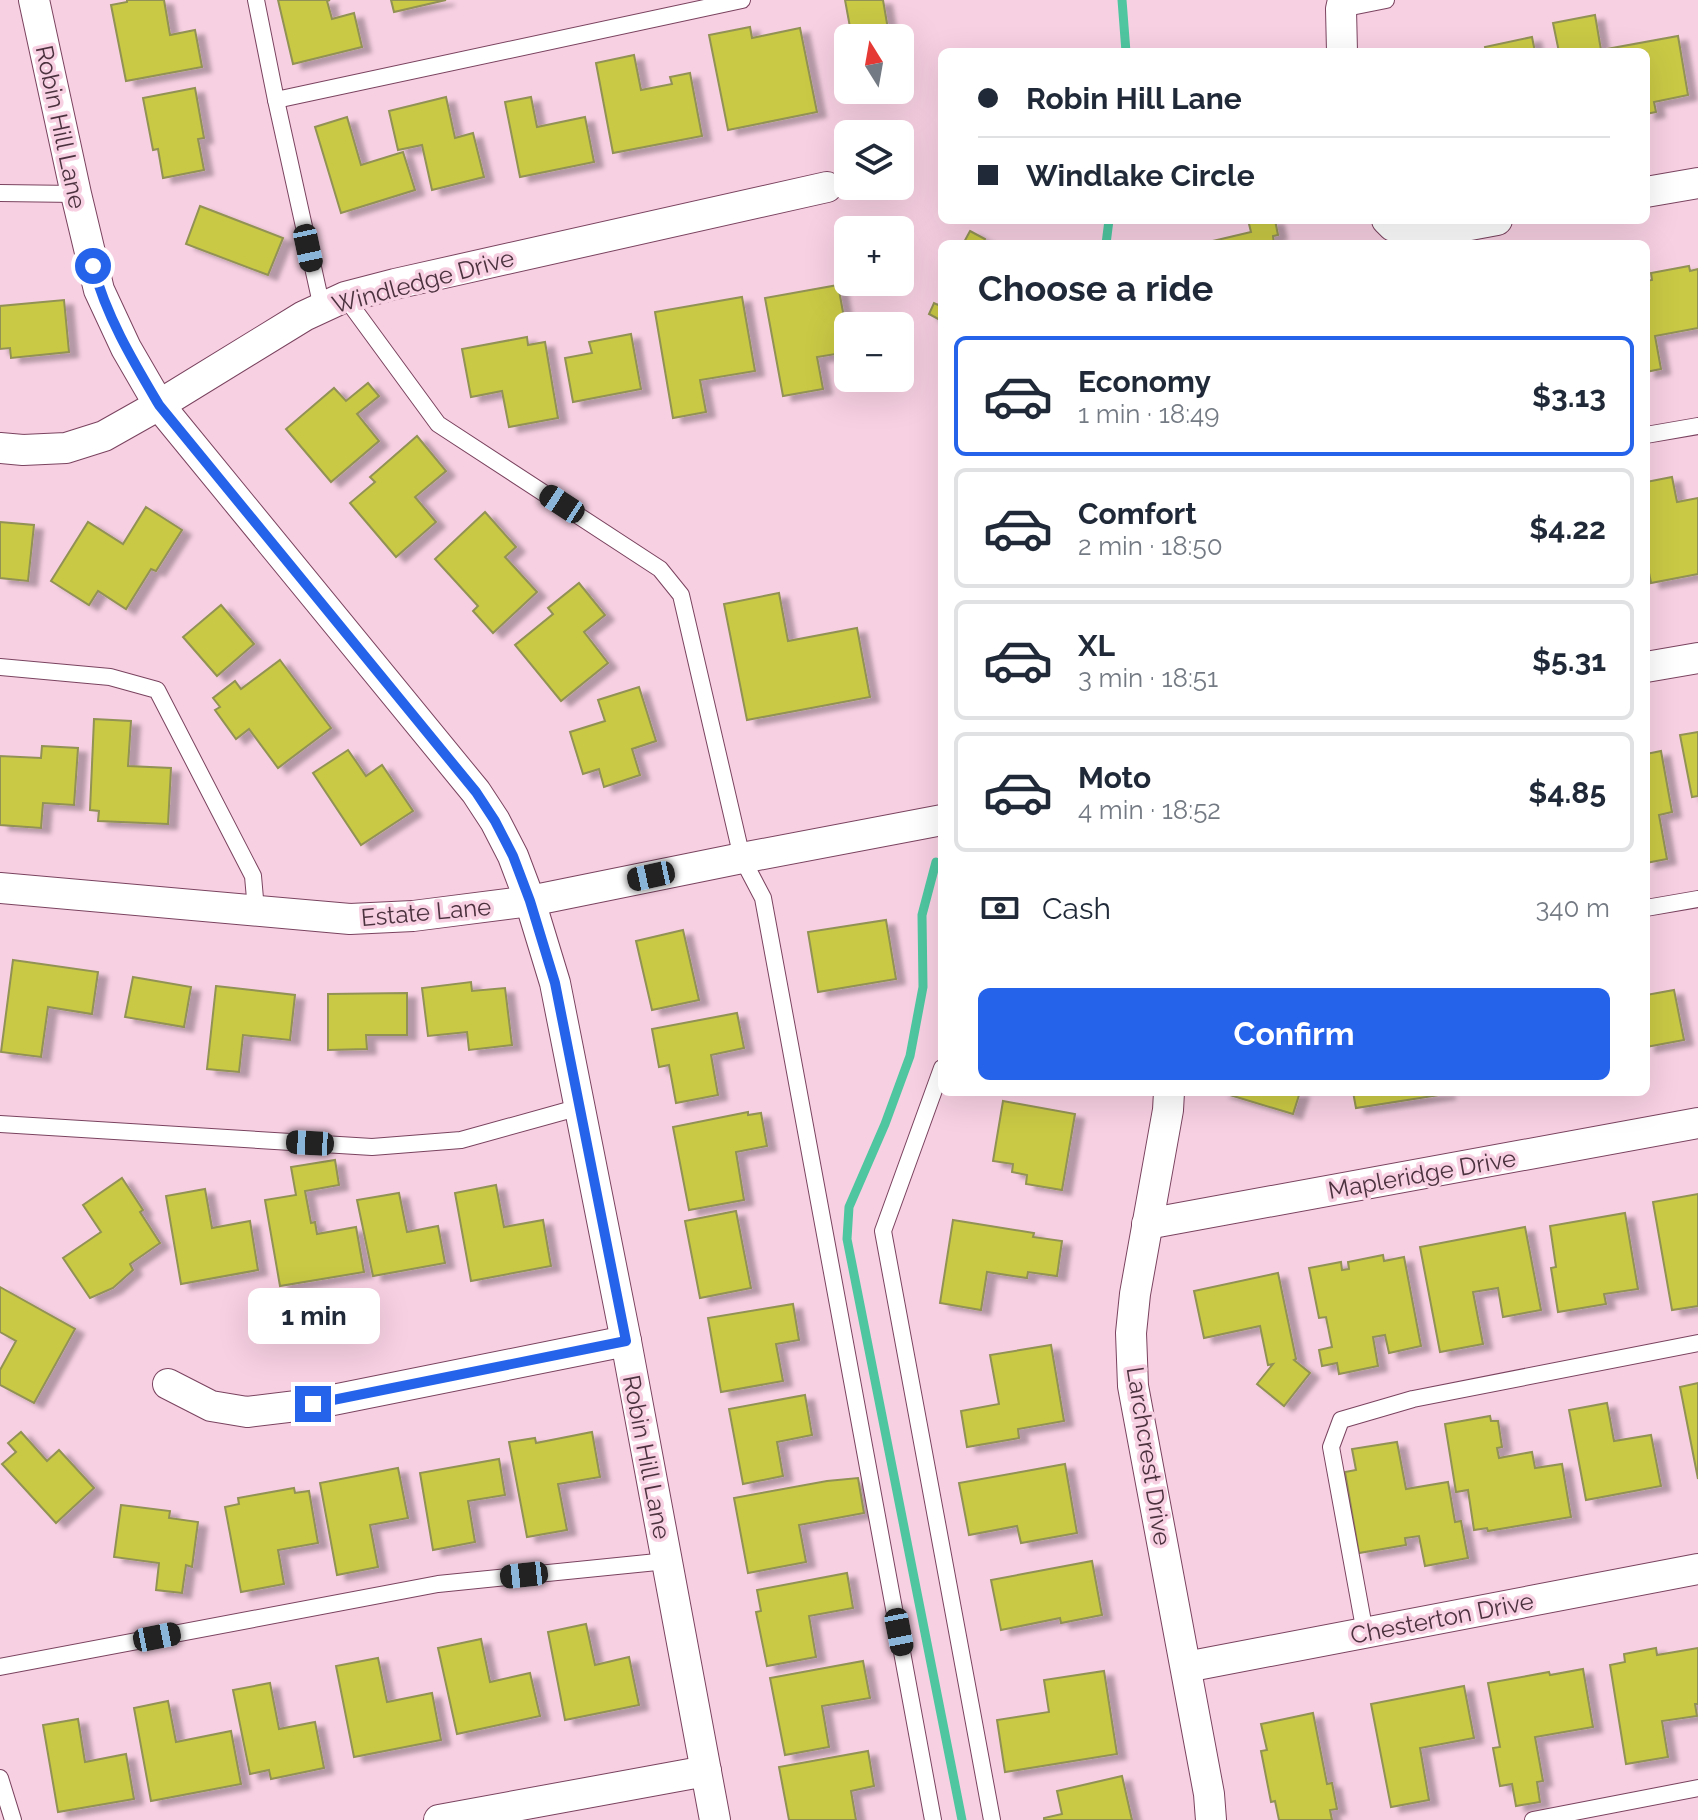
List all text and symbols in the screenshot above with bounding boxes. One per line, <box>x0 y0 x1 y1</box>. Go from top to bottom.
north arrow <box>834 24 914 104</box>
map controls <box>834 24 914 392</box>
street label: Robin Hill Lane <box>30 43 92 211</box>
text: Robin Hill Lane <box>1026 81 1242 116</box>
button: layers <box>834 120 914 200</box>
text: Windlake Circle <box>1026 158 1255 193</box>
button: + <box>834 216 914 296</box>
car <box>291 222 325 274</box>
street label: Windledge Drive <box>329 243 517 319</box>
route start <box>75 248 111 284</box>
text: Choose a ride <box>978 267 1213 309</box>
button: − <box>834 312 914 392</box>
icon: car <box>982 360 1054 432</box>
text: Economy <box>1078 364 1211 399</box>
text: $3.13 <box>1532 379 1606 414</box>
text: 1 min · 18:49 <box>1078 399 1220 429</box>
car <box>535 481 589 527</box>
icon: car <box>982 492 1054 564</box>
text: Comfort <box>1078 496 1197 531</box>
text: $4.22 <box>1529 511 1606 546</box>
text: 2 min · 18:50 <box>1078 531 1223 561</box>
icon: car <box>982 624 1054 696</box>
text: XL <box>1078 628 1115 663</box>
text: $5.31 <box>1532 643 1606 678</box>
text: 3 min · 18:51 <box>1078 663 1218 693</box>
icon: car <box>982 756 1054 828</box>
text: Moto <box>1078 760 1151 795</box>
text: $4.85 <box>1528 775 1606 810</box>
text: 4 min · 18:52 <box>1078 795 1221 825</box>
car <box>625 859 677 893</box>
icon: cash <box>978 886 1022 930</box>
text: Cash <box>1042 891 1111 926</box>
street label: Estate Lane <box>360 892 492 932</box>
text: 340 m <box>1535 893 1610 923</box>
button: Confirm <box>978 988 1610 1080</box>
car <box>285 1130 335 1156</box>
street label: Mapleridge Drive <box>1326 1143 1518 1205</box>
callout: 1 min <box>247 1288 379 1344</box>
text: 1 min <box>281 1301 347 1331</box>
street label: Larchcrest Drive <box>1121 1365 1177 1547</box>
street label: Robin Hill Lane <box>617 1373 677 1541</box>
route end <box>295 1386 331 1422</box>
car <box>499 1561 549 1589</box>
street label: Chesterton Drive <box>1348 1586 1536 1650</box>
car <box>883 1606 915 1658</box>
car <box>131 1621 183 1653</box>

